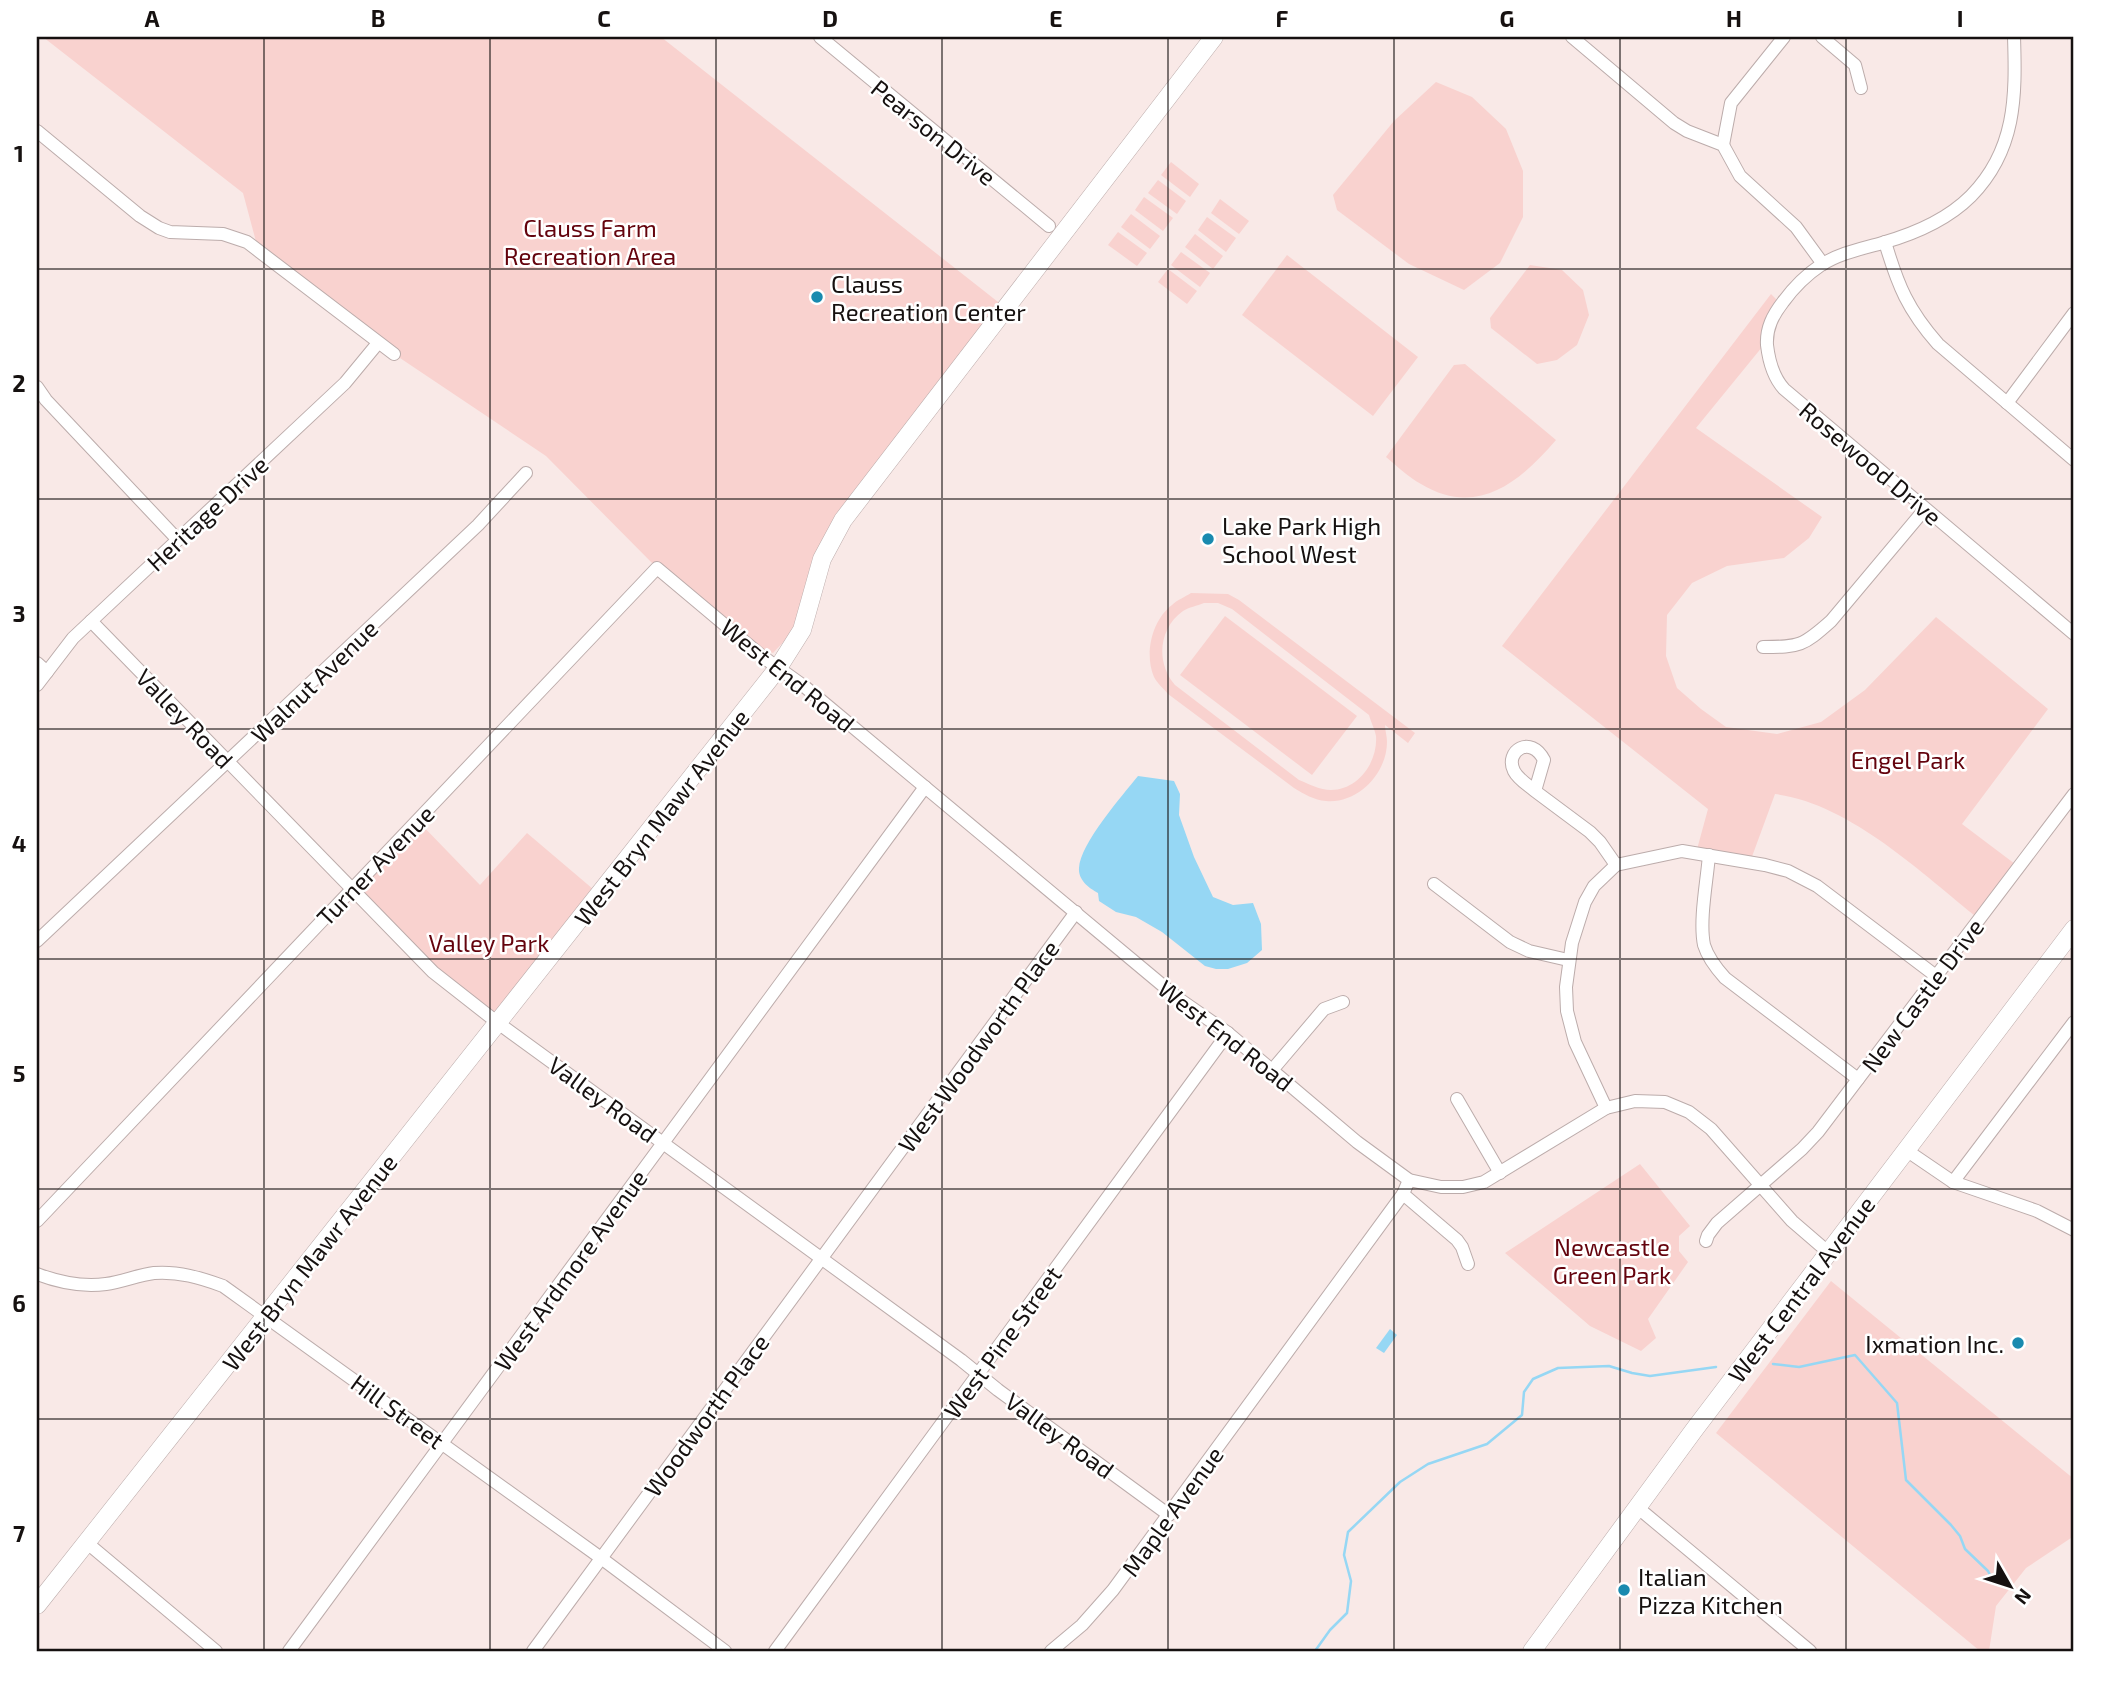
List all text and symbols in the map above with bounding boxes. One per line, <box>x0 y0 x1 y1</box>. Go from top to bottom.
text: A <box>144 4 160 32</box>
text: B <box>371 4 385 32</box>
text: C <box>597 4 611 32</box>
text: D <box>822 4 838 32</box>
text: E <box>1049 4 1063 32</box>
text: F <box>1276 4 1289 32</box>
text: G <box>1500 4 1514 32</box>
text: H <box>1726 4 1742 32</box>
text: I <box>1957 4 1963 32</box>
street label: Pearson Drive <box>866 73 1002 191</box>
text: 1 <box>14 139 24 167</box>
park label: Clauss Farm Recreation Area <box>504 213 676 270</box>
place label: Clauss Recreation Center <box>831 269 1026 326</box>
marker: Clauss Recreation Center <box>809 289 825 305</box>
text: 2 <box>12 369 26 397</box>
street label: Rosewood Drive <box>1794 395 1948 531</box>
street label: Heritage Drive <box>140 449 274 577</box>
place label: Lake Park High School West <box>1222 511 1381 568</box>
marker: Lake Park High School West <box>1200 531 1216 547</box>
text: 3 <box>12 599 26 627</box>
street label: West End Road <box>715 612 861 738</box>
street label: Walnut Avenue <box>245 613 383 749</box>
street label: Valley Road <box>130 662 240 774</box>
street label: West Bryn Mawr Avenue <box>567 703 755 931</box>
park label: Engel Park <box>1851 745 1965 774</box>
street label: Turner Avenue <box>310 799 440 931</box>
text: 4 <box>12 829 26 857</box>
street label: New Castle Drive <box>1855 912 1989 1078</box>
park label: Valley Park <box>429 928 549 957</box>
street label: West Woodworth Place <box>891 934 1065 1158</box>
street label: West End Road <box>1153 973 1299 1097</box>
street label: Valley Road <box>543 1050 663 1148</box>
text: 5 <box>13 1059 25 1087</box>
street label: West Bryn Mawr Avenue <box>215 1148 403 1376</box>
street label: West Ardmore Avenue <box>487 1164 653 1376</box>
street label: West Central Avenue <box>1721 1190 1881 1388</box>
park label: Newcastle Green Park <box>1553 1232 1671 1289</box>
street label: West Pine Street <box>937 1260 1067 1424</box>
text: 6 <box>12 1289 26 1317</box>
street label: Woodworth Place <box>637 1328 775 1502</box>
place label: Ixmation Inc. <box>1865 1329 2004 1358</box>
marker: Ixmation Inc. <box>2010 1335 2026 1351</box>
street label: Hill Street <box>346 1368 450 1454</box>
street label: Valley Road <box>1000 1386 1120 1484</box>
street label: Maple Avenue <box>1115 1440 1229 1582</box>
text: 7 <box>13 1519 25 1547</box>
north arrow <box>1974 1552 2044 1622</box>
place label: Italian Pizza Kitchen <box>1638 1562 1783 1619</box>
marker: Italian Pizza Kitchen <box>1616 1582 1632 1598</box>
text: N <box>2010 1584 2037 1610</box>

